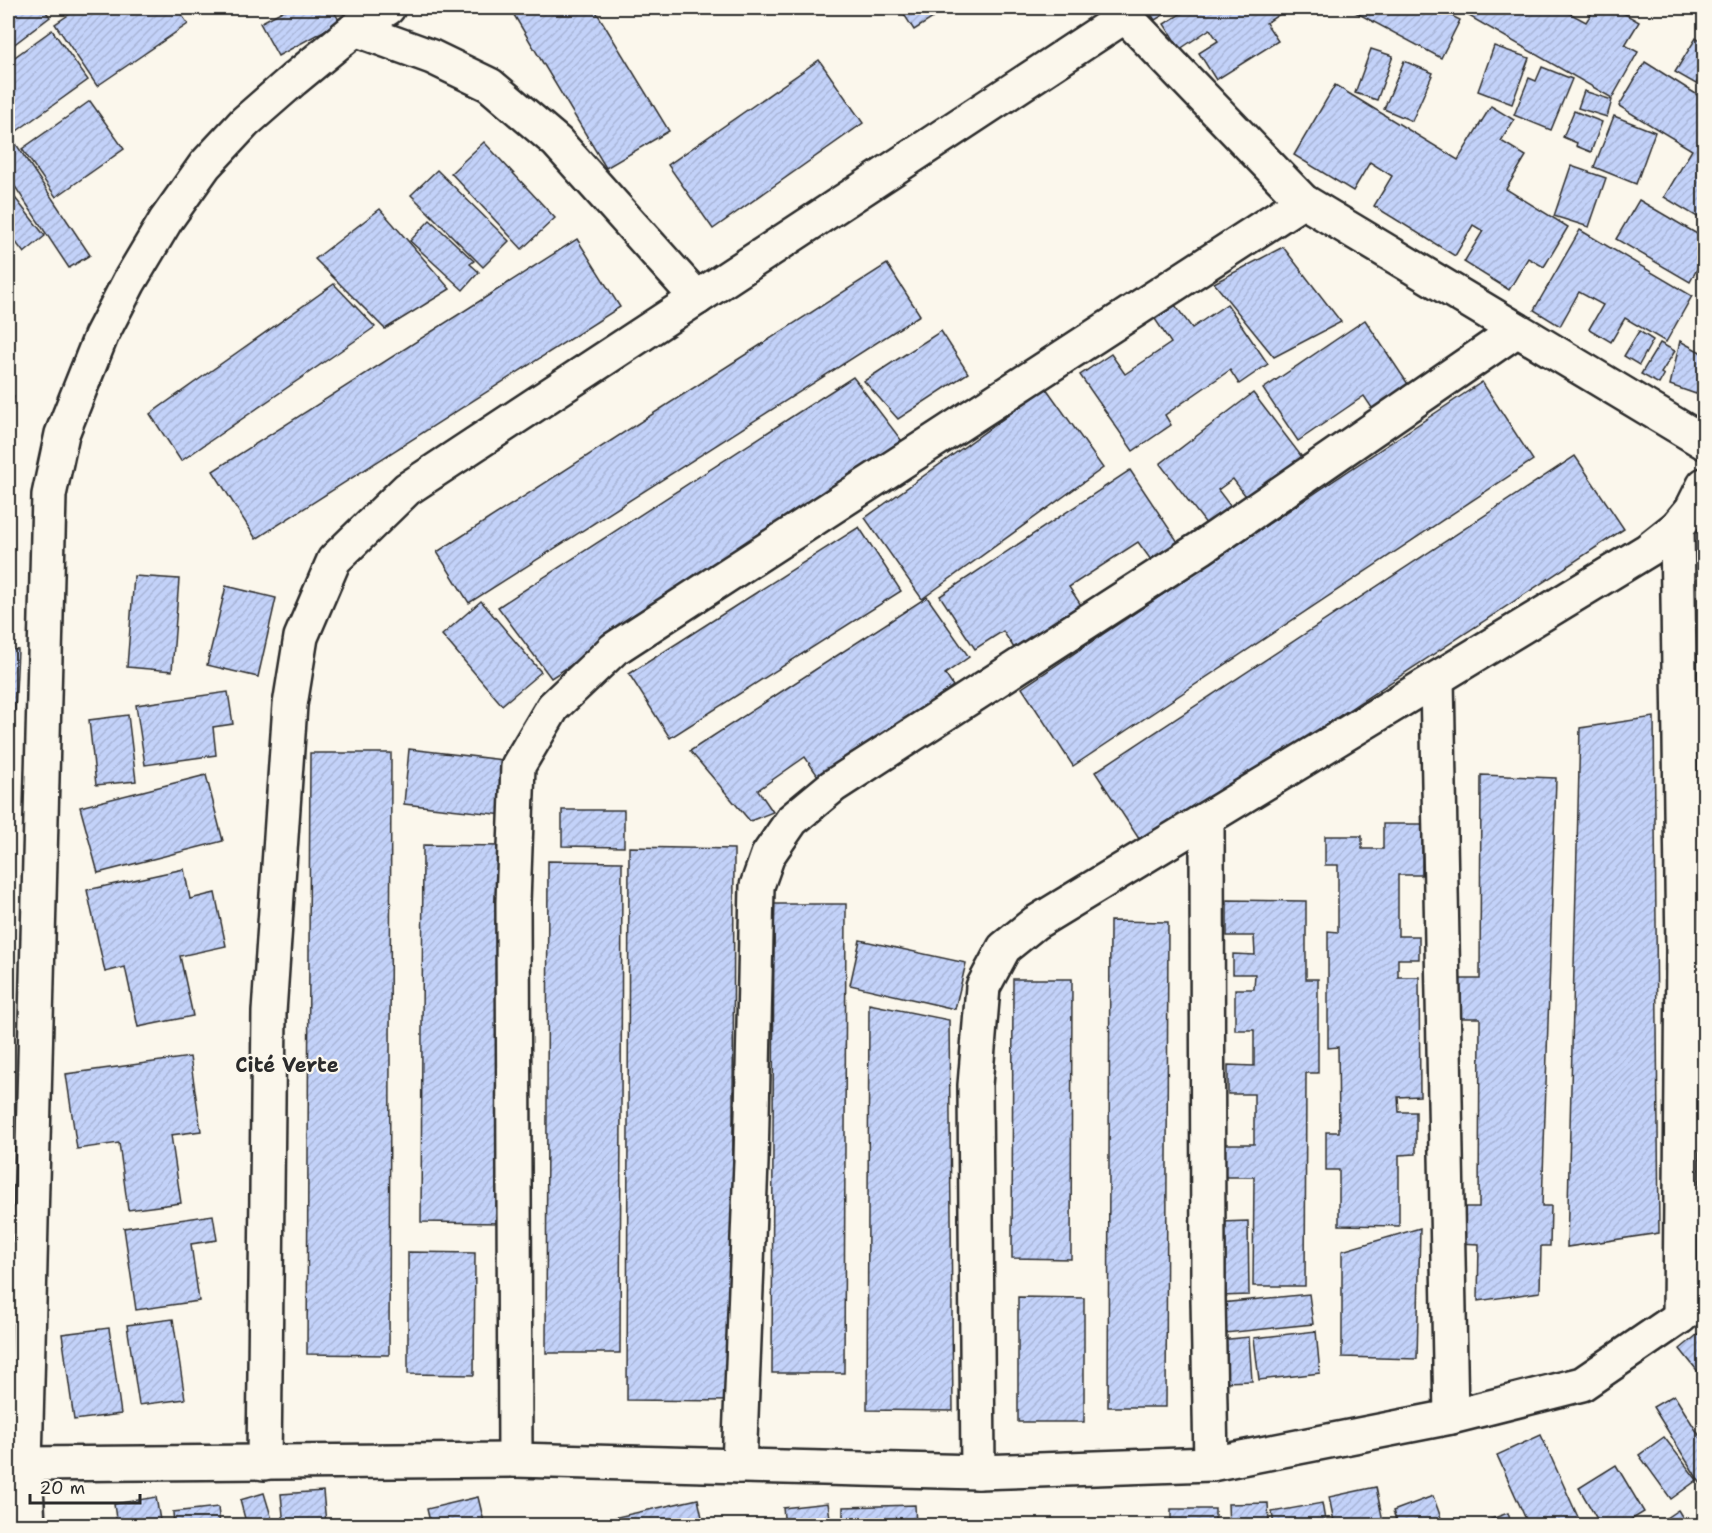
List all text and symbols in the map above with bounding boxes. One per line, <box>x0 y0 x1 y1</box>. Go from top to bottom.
district label: Cité Verte <box>235 1052 339 1078</box>
scale bar <box>30 1467 140 1505</box>
text: 20 m <box>39 1476 85 1500</box>

